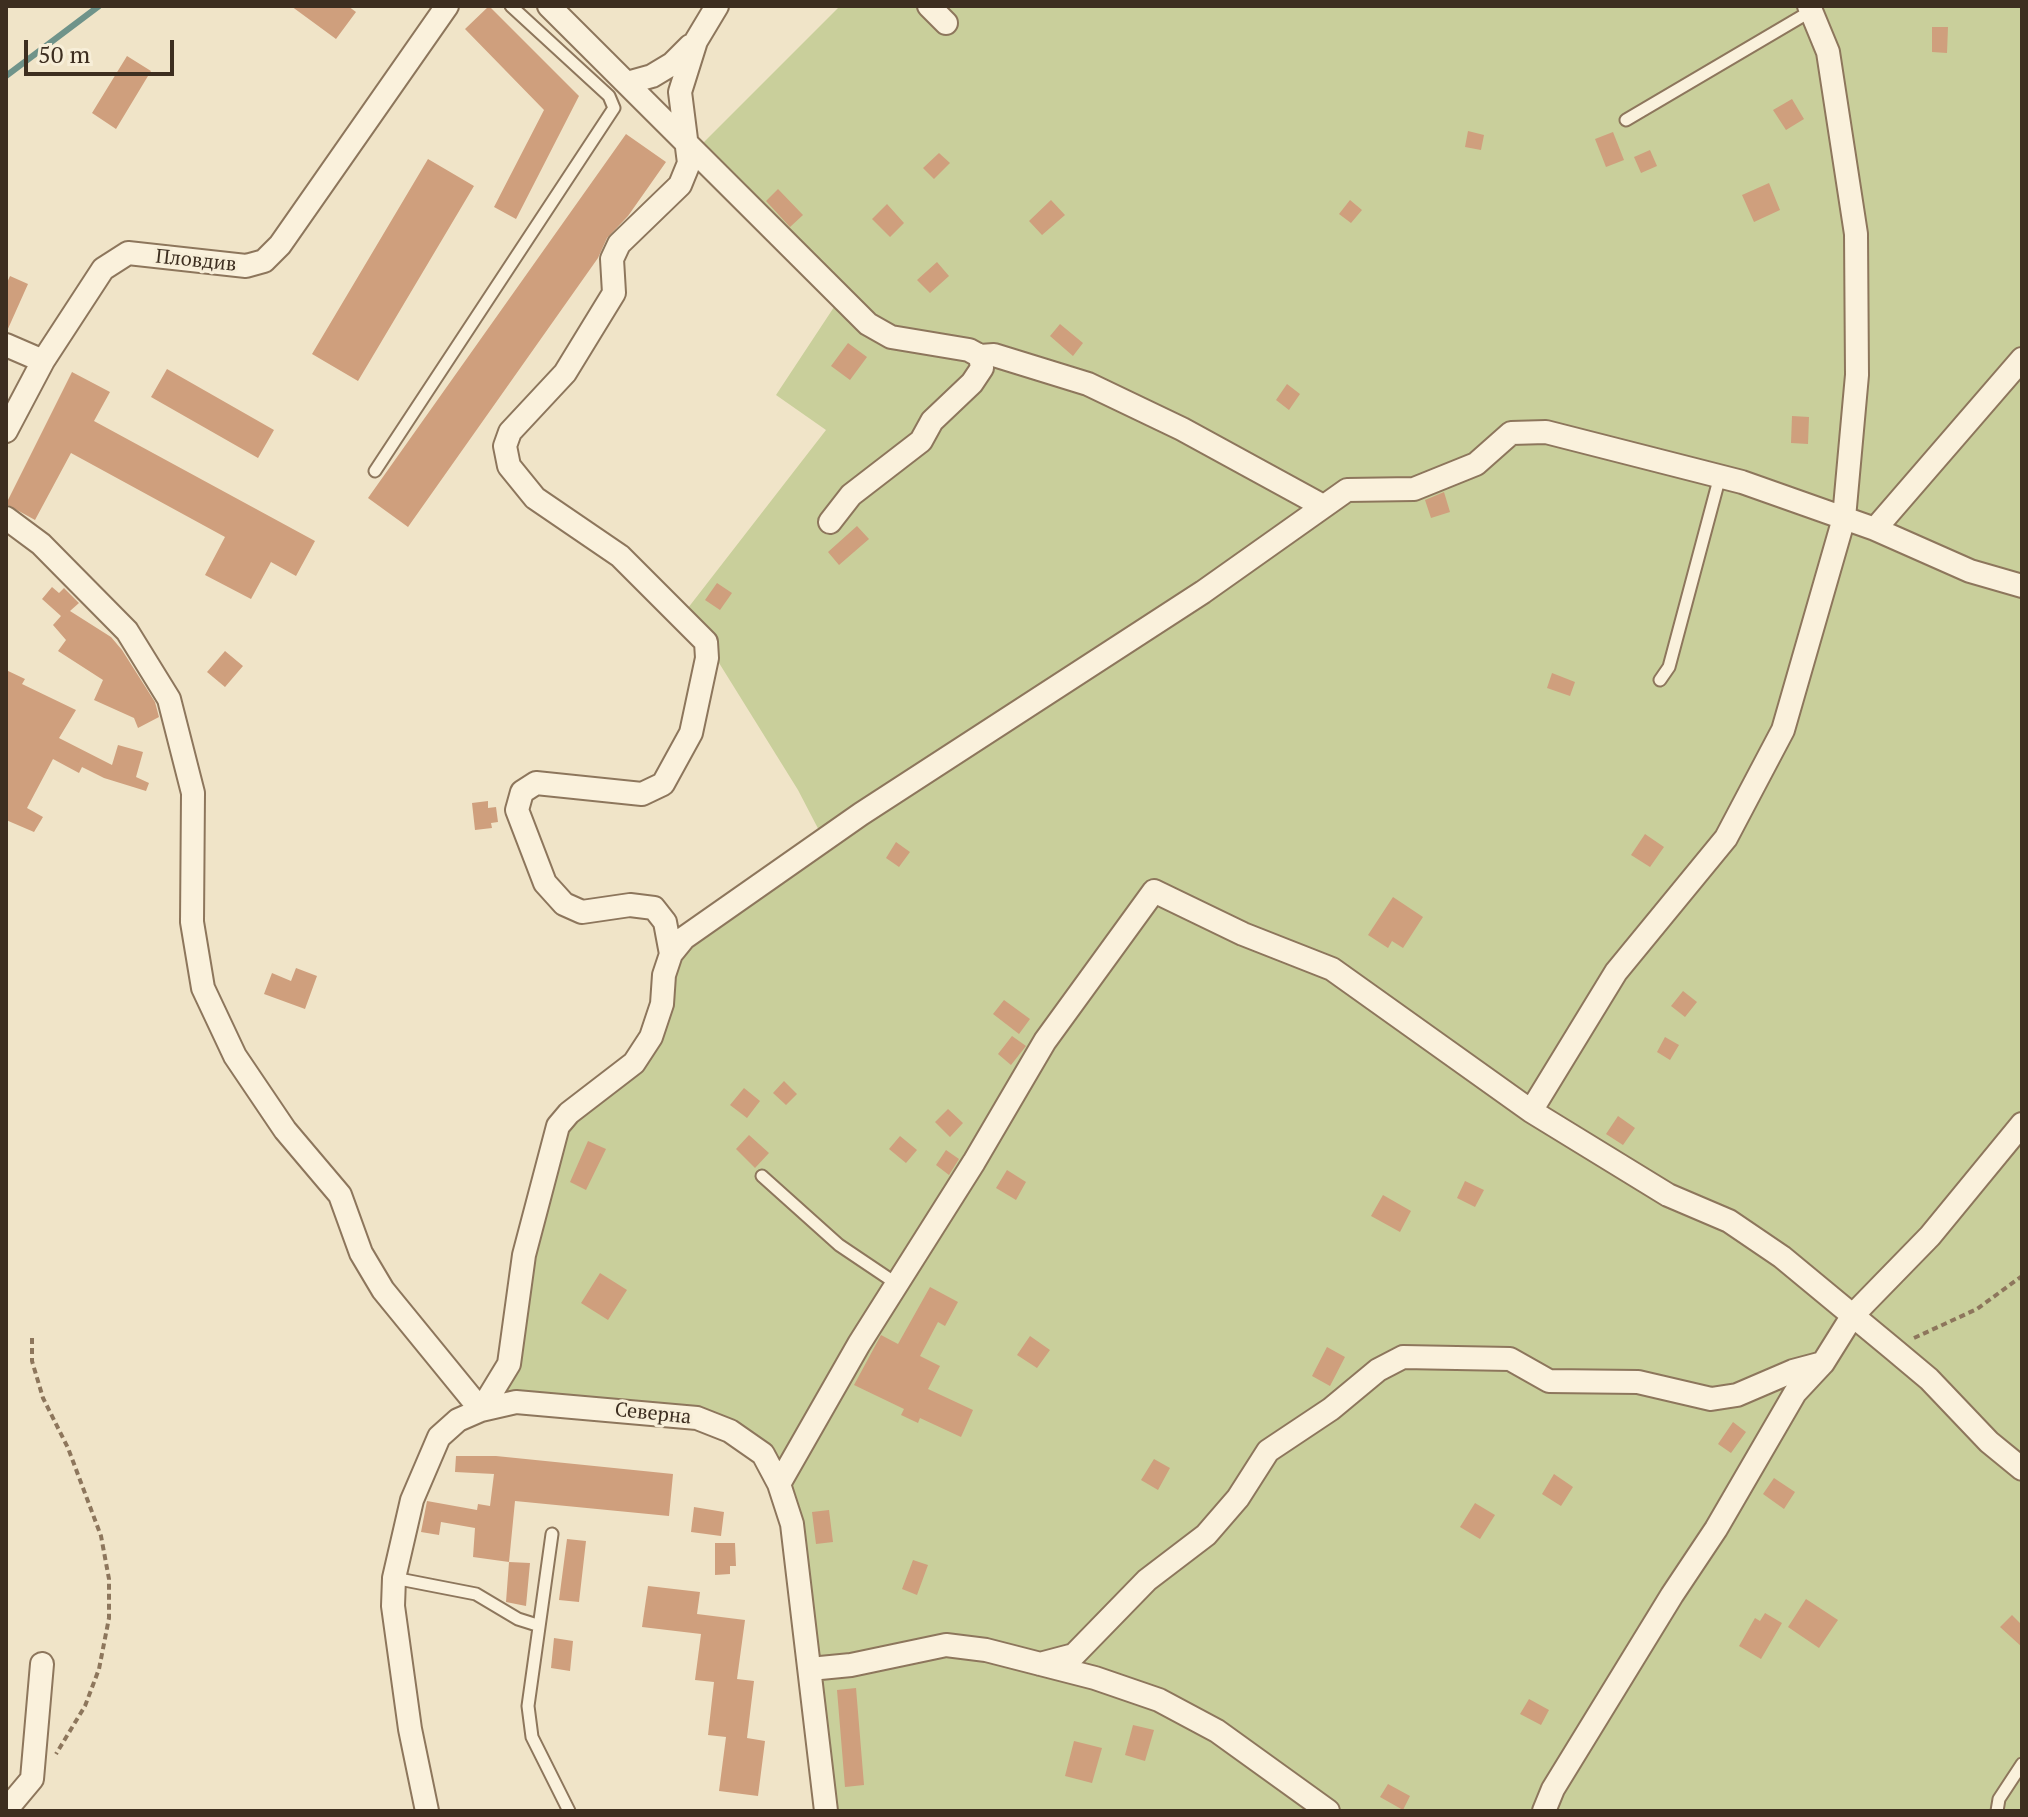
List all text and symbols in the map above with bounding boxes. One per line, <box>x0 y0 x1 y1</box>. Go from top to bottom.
scale bar <box>28 24 178 74</box>
text: 50 m <box>38 38 90 70</box>
street label: Пловдив <box>154 245 238 277</box>
street label: Северна <box>614 1398 692 1430</box>

